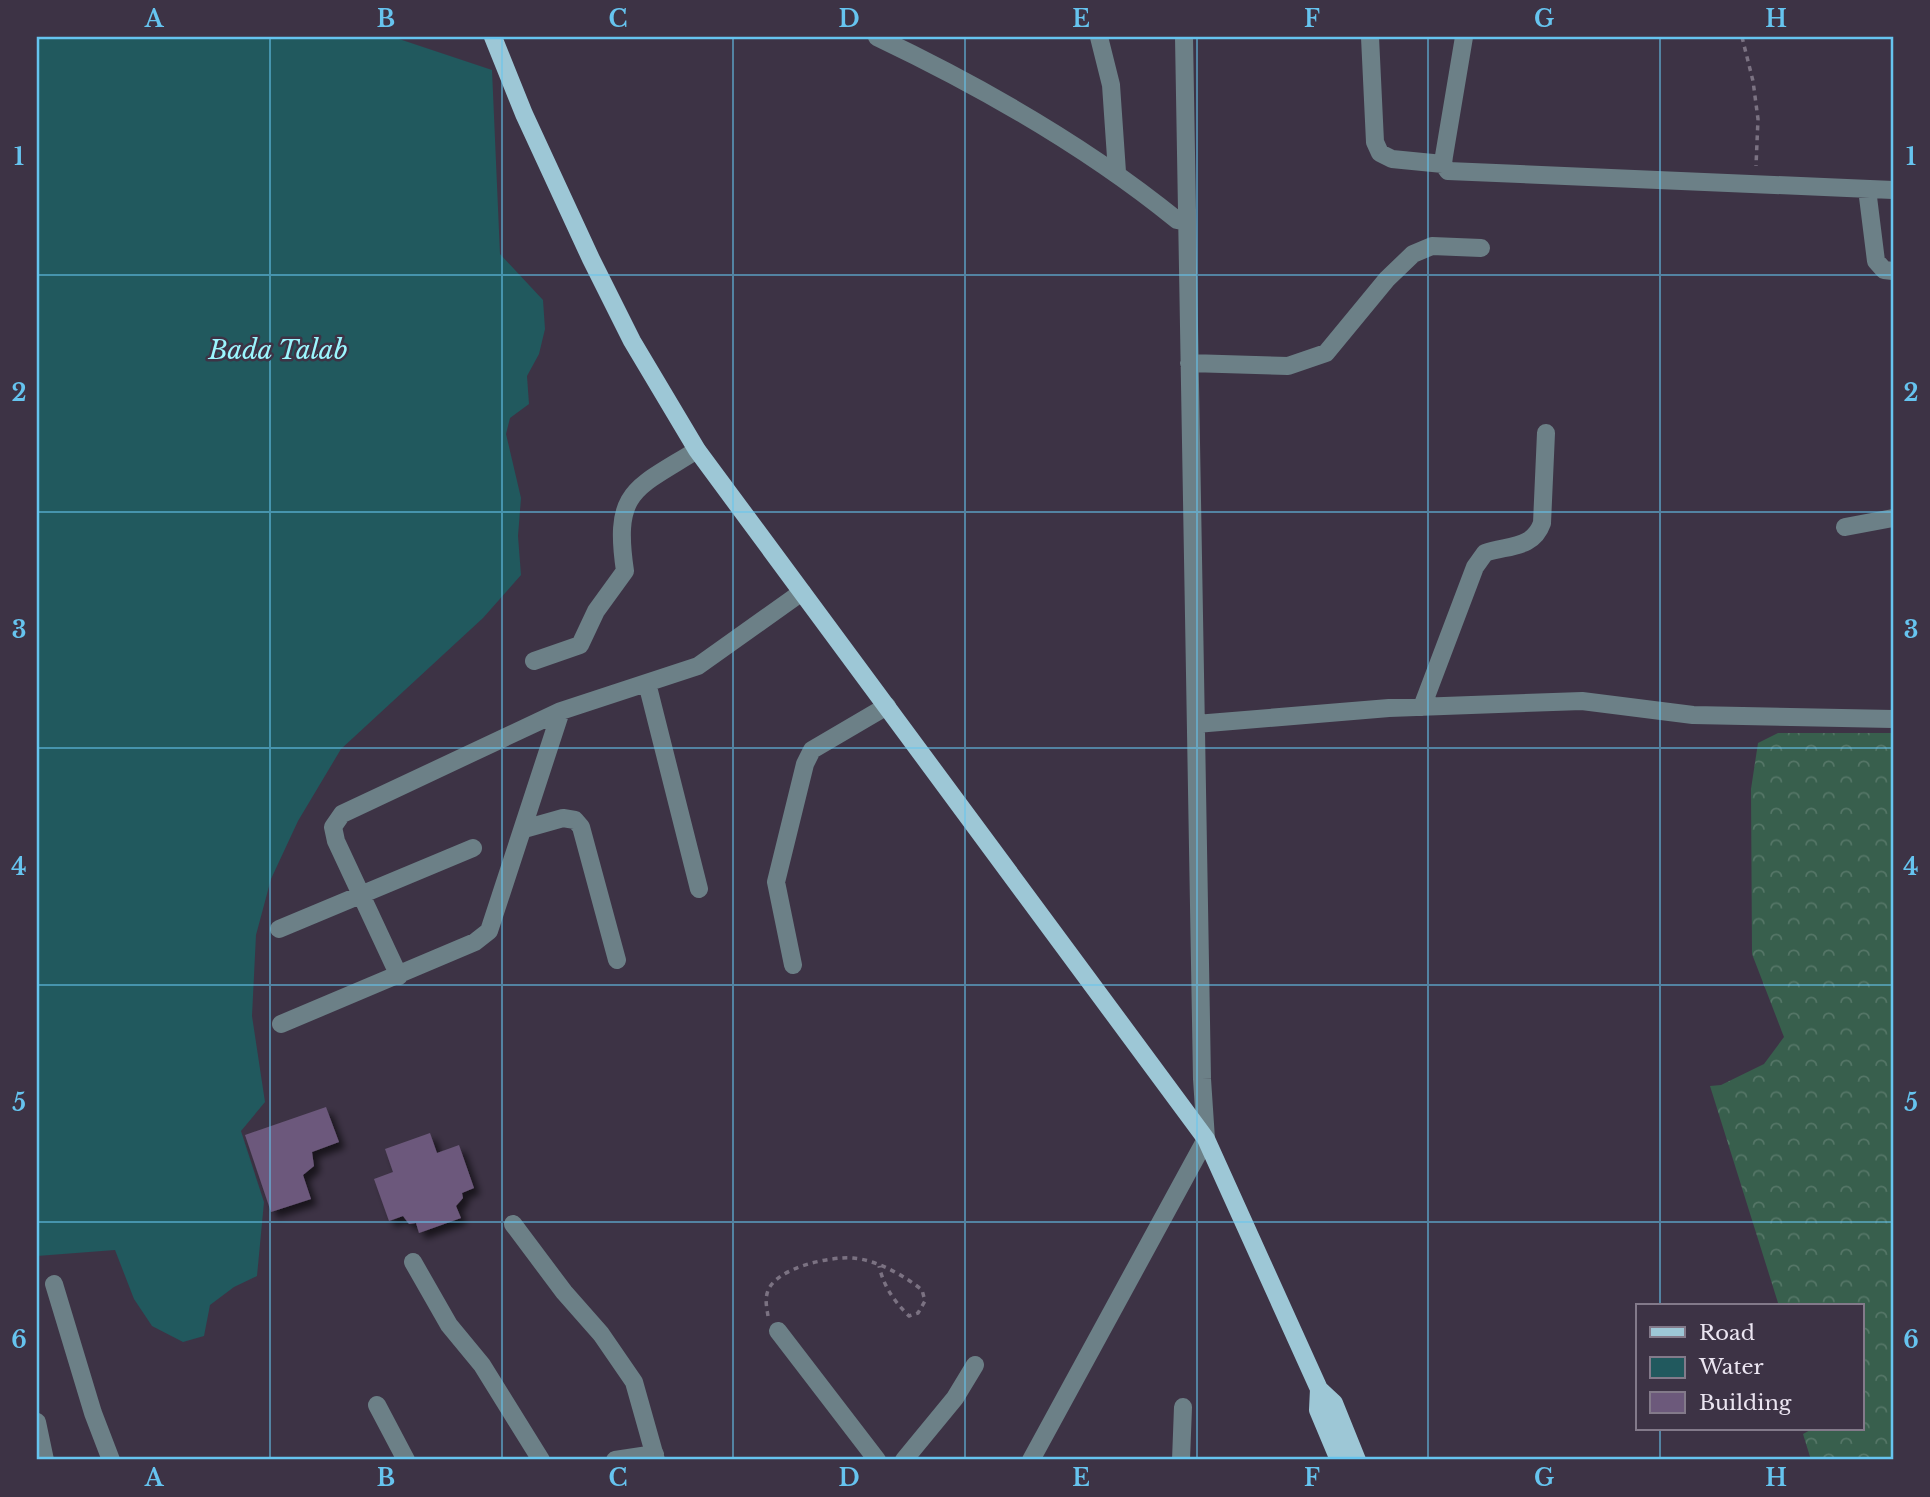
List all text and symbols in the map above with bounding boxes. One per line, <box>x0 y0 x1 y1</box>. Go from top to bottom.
text: A <box>144 5 165 33</box>
text: B <box>377 5 395 33</box>
text: C <box>609 5 627 33</box>
text: D <box>838 5 860 33</box>
text: E <box>1072 5 1090 33</box>
text: F <box>1304 5 1320 33</box>
text: G <box>1534 5 1554 33</box>
text: H <box>1765 5 1787 33</box>
text: 1 <box>14 143 24 171</box>
text: 1 <box>1906 143 1916 171</box>
water label: Bada Talab <box>207 334 348 366</box>
text: 2 <box>12 379 26 407</box>
text: 2 <box>1904 379 1918 407</box>
text: 3 <box>12 616 26 644</box>
text: 3 <box>1904 616 1918 644</box>
text: 4 <box>11 853 27 881</box>
text: 4 <box>1903 853 1919 881</box>
text: 5 <box>12 1089 26 1117</box>
text: 5 <box>1904 1089 1918 1117</box>
legend <box>1636 1304 1864 1430</box>
text: Road <box>1699 1320 1755 1346</box>
text: 6 <box>11 1326 27 1354</box>
text: 6 <box>1903 1326 1919 1354</box>
text: Water <box>1698 1354 1763 1380</box>
text: Building <box>1699 1390 1792 1416</box>
text: A <box>144 1464 165 1492</box>
text: B <box>377 1464 395 1492</box>
text: C <box>609 1464 627 1492</box>
text: D <box>838 1464 860 1492</box>
text: E <box>1072 1464 1090 1492</box>
text: F <box>1304 1464 1320 1492</box>
text: G <box>1534 1464 1554 1492</box>
text: H <box>1765 1464 1787 1492</box>

